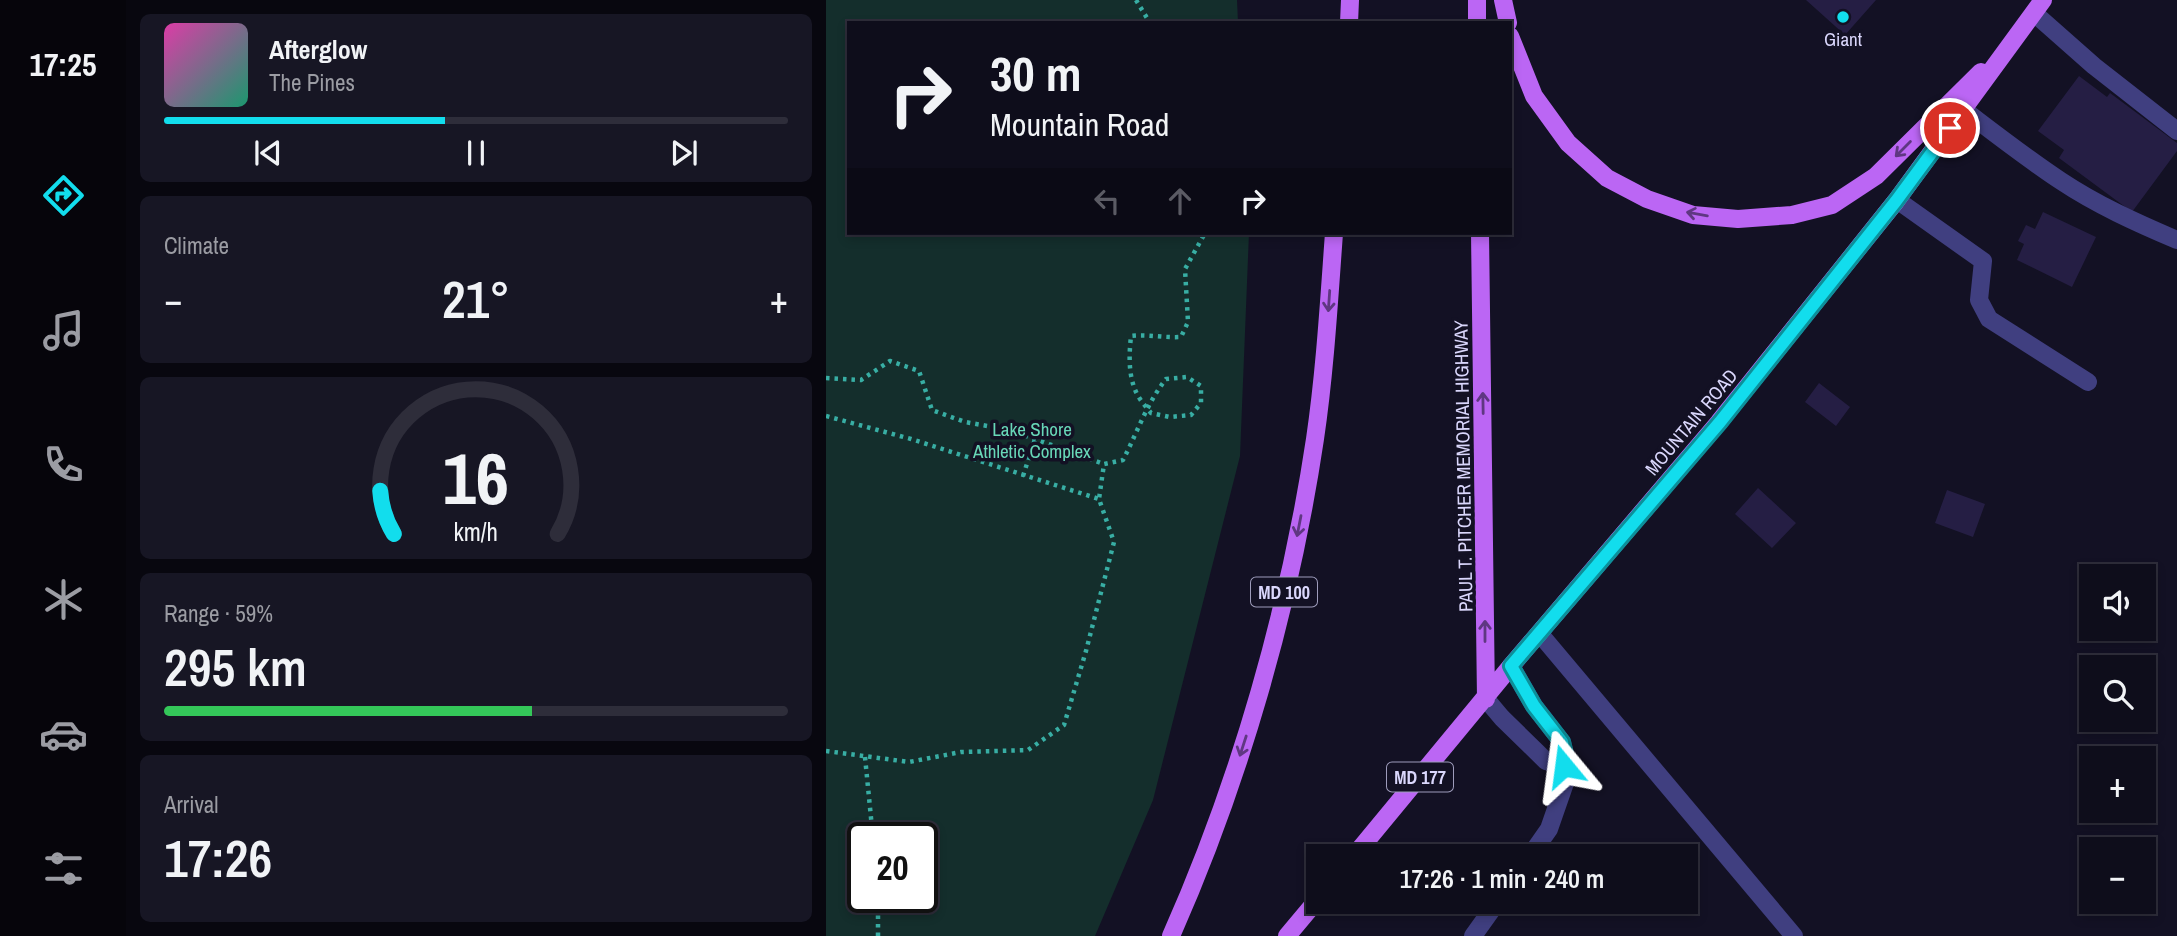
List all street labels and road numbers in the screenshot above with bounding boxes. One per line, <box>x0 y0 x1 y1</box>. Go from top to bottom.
street label: PAUL T. PITCHER MEMORIAL HIGHWAY <box>1447 319 1479 612</box>
street label: MOUNTAIN ROAD <box>1639 363 1743 481</box>
road number: MD 100 <box>1251 578 1317 606</box>
road number: MD 177 <box>1387 762 1453 792</box>

